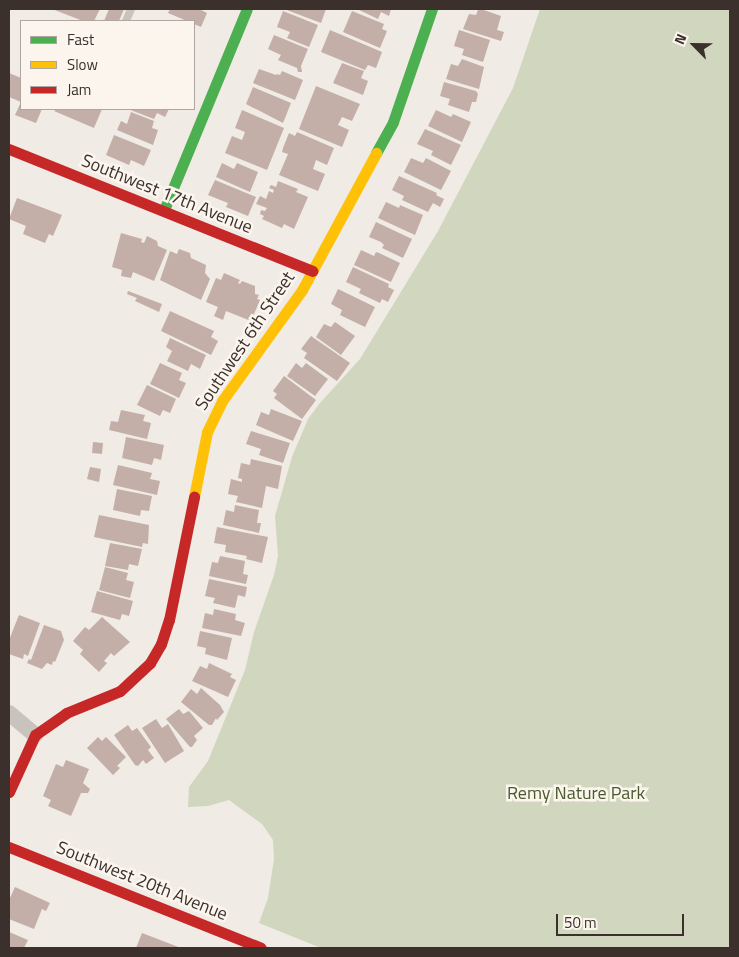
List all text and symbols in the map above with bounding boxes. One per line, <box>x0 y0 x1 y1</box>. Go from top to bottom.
legend <box>20 20 195 110</box>
north arrow <box>669 20 719 70</box>
text: Fast <box>67 28 94 51</box>
text: N <box>668 30 691 48</box>
text: Slow <box>67 53 98 76</box>
text: Jam <box>67 78 91 101</box>
street label: Southwest 17th Avenue <box>78 150 256 238</box>
street label: Southwest 6th Street <box>191 268 299 414</box>
park label: Remy Nature Park <box>507 782 645 804</box>
street label: Southwest 20th Avenue <box>53 837 231 925</box>
scale bar <box>559 904 686 936</box>
text: 50 m <box>564 911 597 934</box>

